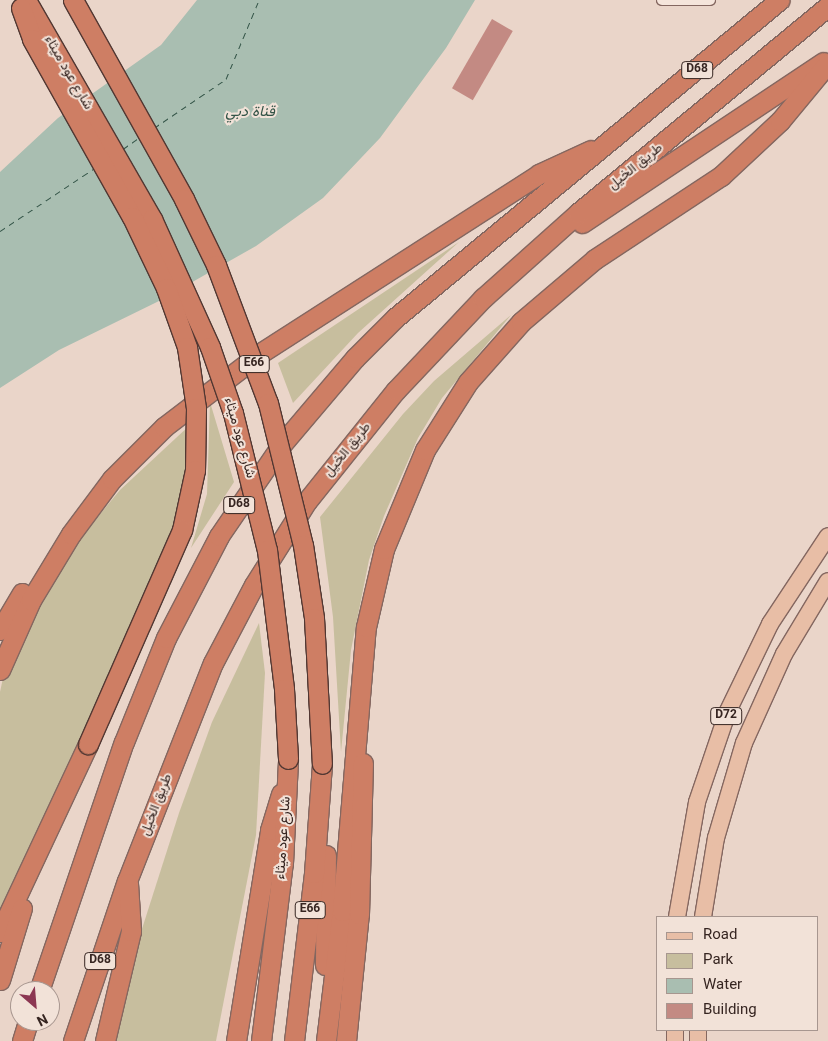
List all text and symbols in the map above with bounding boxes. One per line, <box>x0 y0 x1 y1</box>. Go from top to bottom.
street label: شارع عود ميثاء <box>40 33 96 113</box>
road number: D68 <box>681 60 713 80</box>
water label: قناة دبي <box>225 104 275 122</box>
street label: طريق الخيل <box>605 140 667 194</box>
road number: E66 <box>238 354 270 374</box>
street label: شارع عود ميثاء <box>219 396 259 480</box>
street label: طريق الخيل <box>321 419 375 481</box>
road number: D68 <box>223 496 255 514</box>
road number: D72 <box>710 706 742 726</box>
street label: طريق الخيل <box>137 772 177 838</box>
street label: شارع عود ميثاء <box>273 796 295 880</box>
road number: E66 <box>294 900 326 920</box>
legend <box>656 916 818 1031</box>
text: Road <box>703 924 737 947</box>
text: Park <box>703 949 733 972</box>
road number: D68 <box>84 951 116 970</box>
text: Water <box>703 974 742 997</box>
north arrow <box>10 981 60 1031</box>
text: Building <box>703 999 757 1022</box>
text: N <box>32 1006 51 1031</box>

